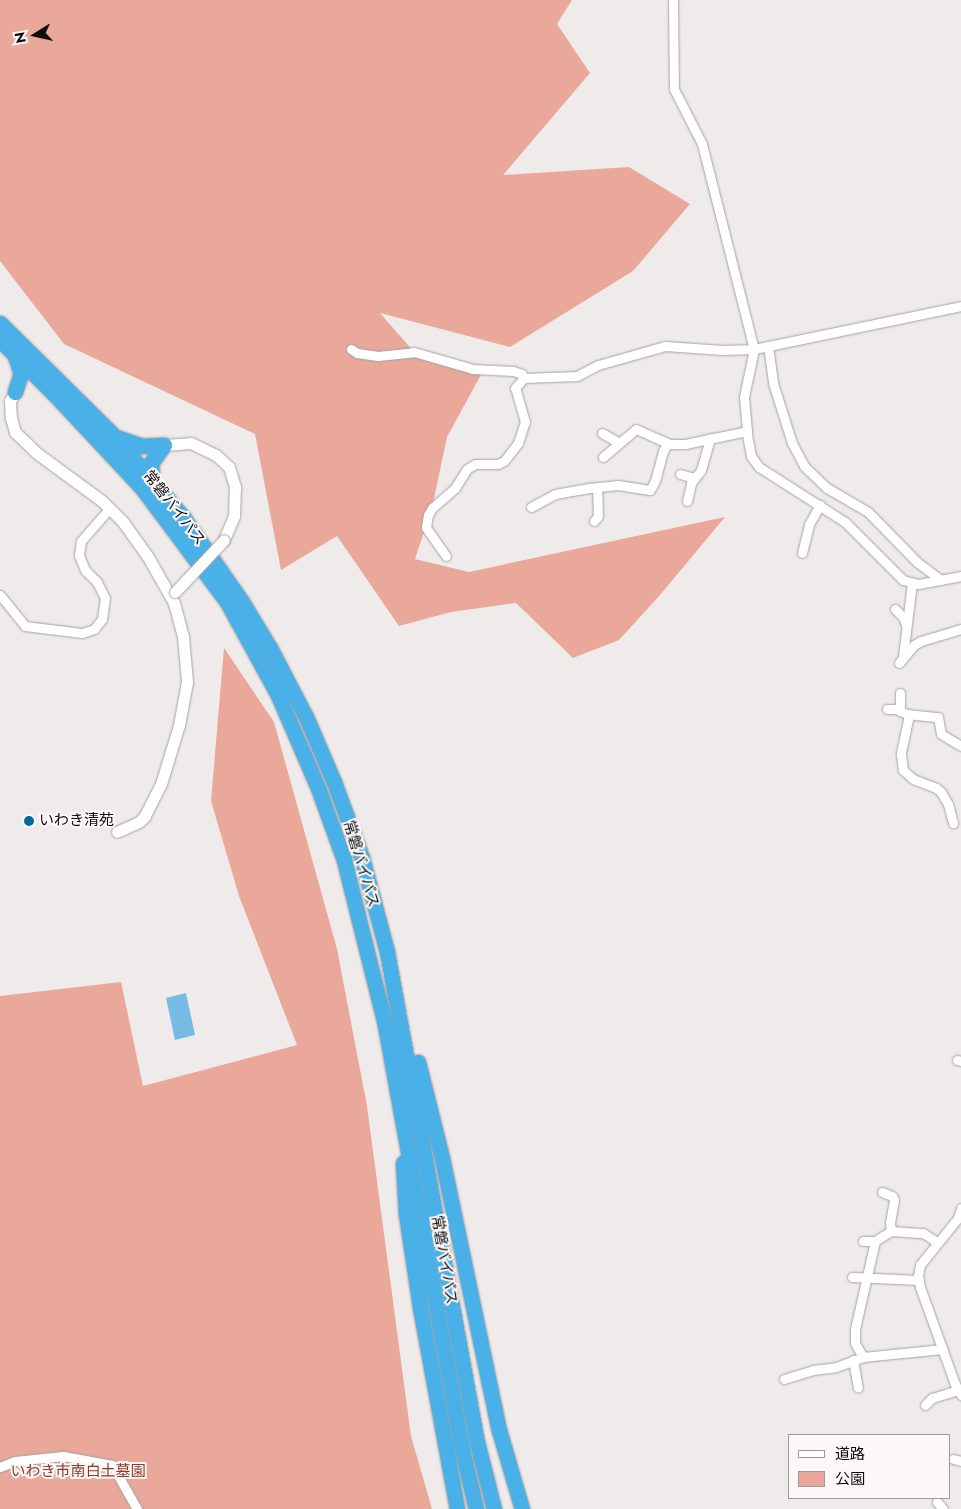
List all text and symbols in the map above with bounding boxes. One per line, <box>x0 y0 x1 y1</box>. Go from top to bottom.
north arrow <box>10 10 60 60</box>
text: N <box>9 30 31 45</box>
street label: 常磐バイパス <box>139 467 209 549</box>
place label: いわき清苑 <box>39 812 114 830</box>
marker: いわき清苑 <box>23 815 35 827</box>
street label: 常磐バイパス <box>339 818 383 910</box>
street label: 常磐バイパス <box>427 1214 461 1306</box>
legend <box>788 1434 951 1499</box>
text: 道路 <box>835 1443 865 1465</box>
park label: いわき市南白土墓園 <box>11 1463 145 1481</box>
text: 公園 <box>835 1468 865 1490</box>

